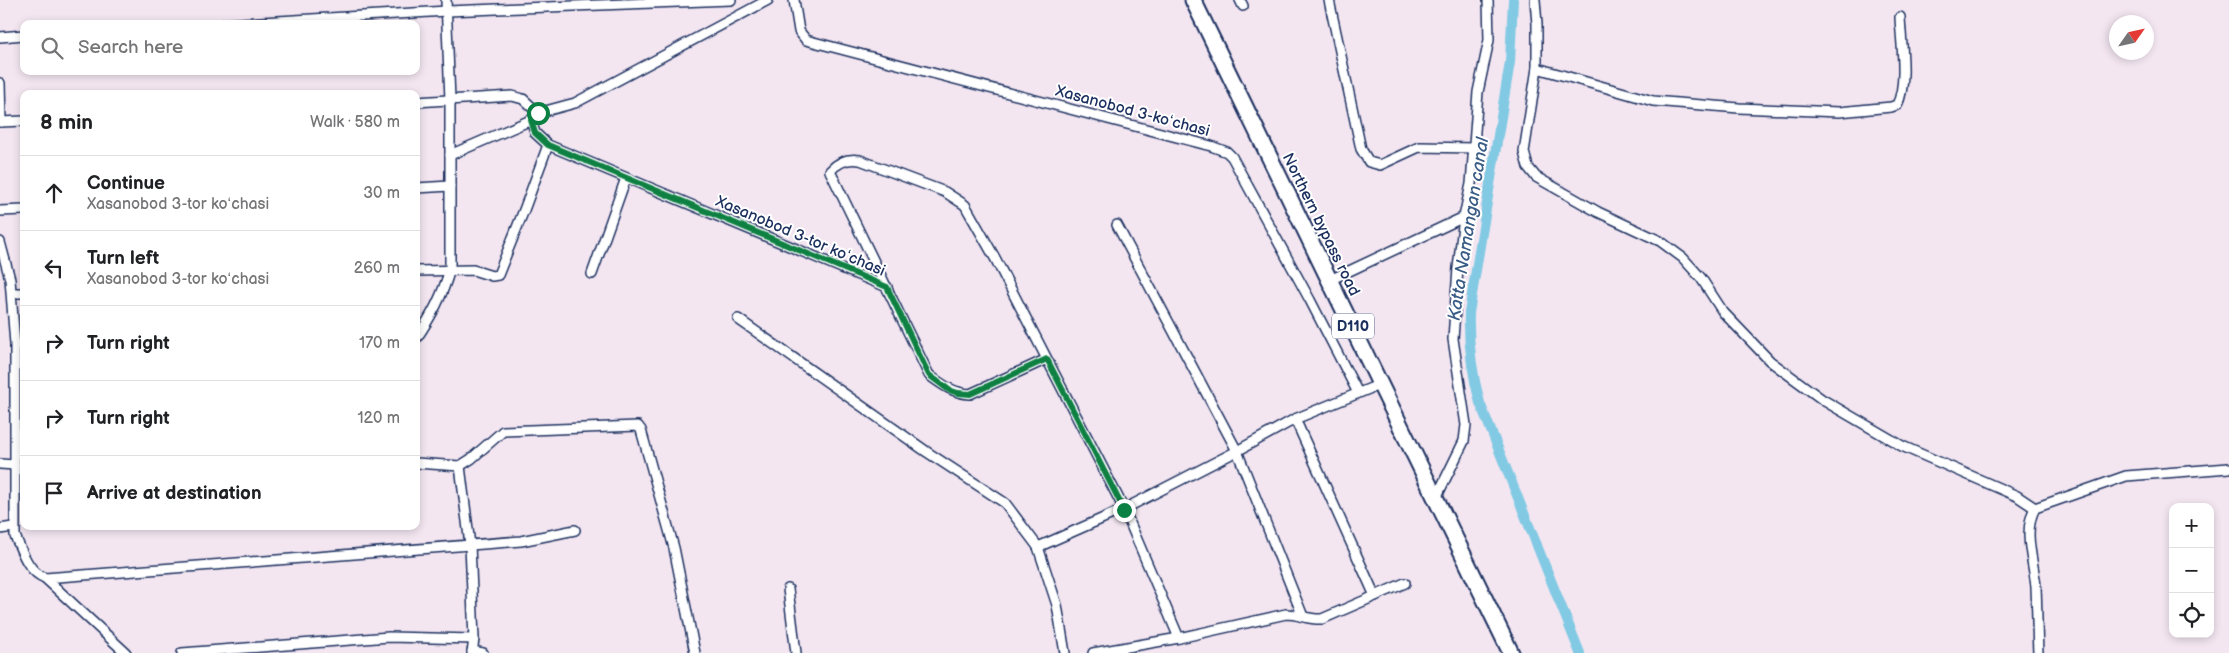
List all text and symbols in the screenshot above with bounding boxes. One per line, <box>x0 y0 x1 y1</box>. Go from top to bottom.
north arrow <box>2109 15 2154 60</box>
search box <box>20 20 420 75</box>
icon: search <box>38 34 66 62</box>
text: Search here <box>78 36 183 59</box>
street label: Xasanobod 3-koʻchasi <box>1053 81 1212 141</box>
route start <box>527 102 550 125</box>
text: 8 min <box>40 110 93 135</box>
text: Walk · 580 m <box>310 113 400 132</box>
water label: Katta Namangan canal <box>1444 135 1494 322</box>
street label: Northern bypass road <box>1278 150 1364 299</box>
text: Continue <box>87 172 165 195</box>
icon: ahead <box>40 179 68 207</box>
text: 30 m <box>363 184 400 203</box>
street label: Xasanobod 3-tor koʻchasi <box>712 192 888 281</box>
text: Xasanobod 3-tor koʻchasi <box>87 195 269 214</box>
text: Turn left <box>87 247 159 270</box>
icon: left <box>40 254 68 282</box>
text: 260 m <box>354 259 400 278</box>
text: Xasanobod 3-tor koʻchasi <box>87 270 269 289</box>
road number: D110 <box>1332 314 1374 338</box>
icon: right <box>40 329 68 357</box>
text: Turn right <box>87 332 170 355</box>
text: 170 m <box>359 334 400 353</box>
icon: right <box>40 404 68 432</box>
text: Turn right <box>87 407 170 430</box>
text: 120 m <box>357 409 400 428</box>
icon: arrive <box>40 479 68 507</box>
text: Arrive at destination <box>87 482 262 505</box>
route end <box>1113 499 1136 522</box>
map controls <box>2169 503 2214 638</box>
button: + <box>2169 503 2214 548</box>
button: − <box>2169 548 2214 593</box>
button: locate <box>2169 593 2214 638</box>

